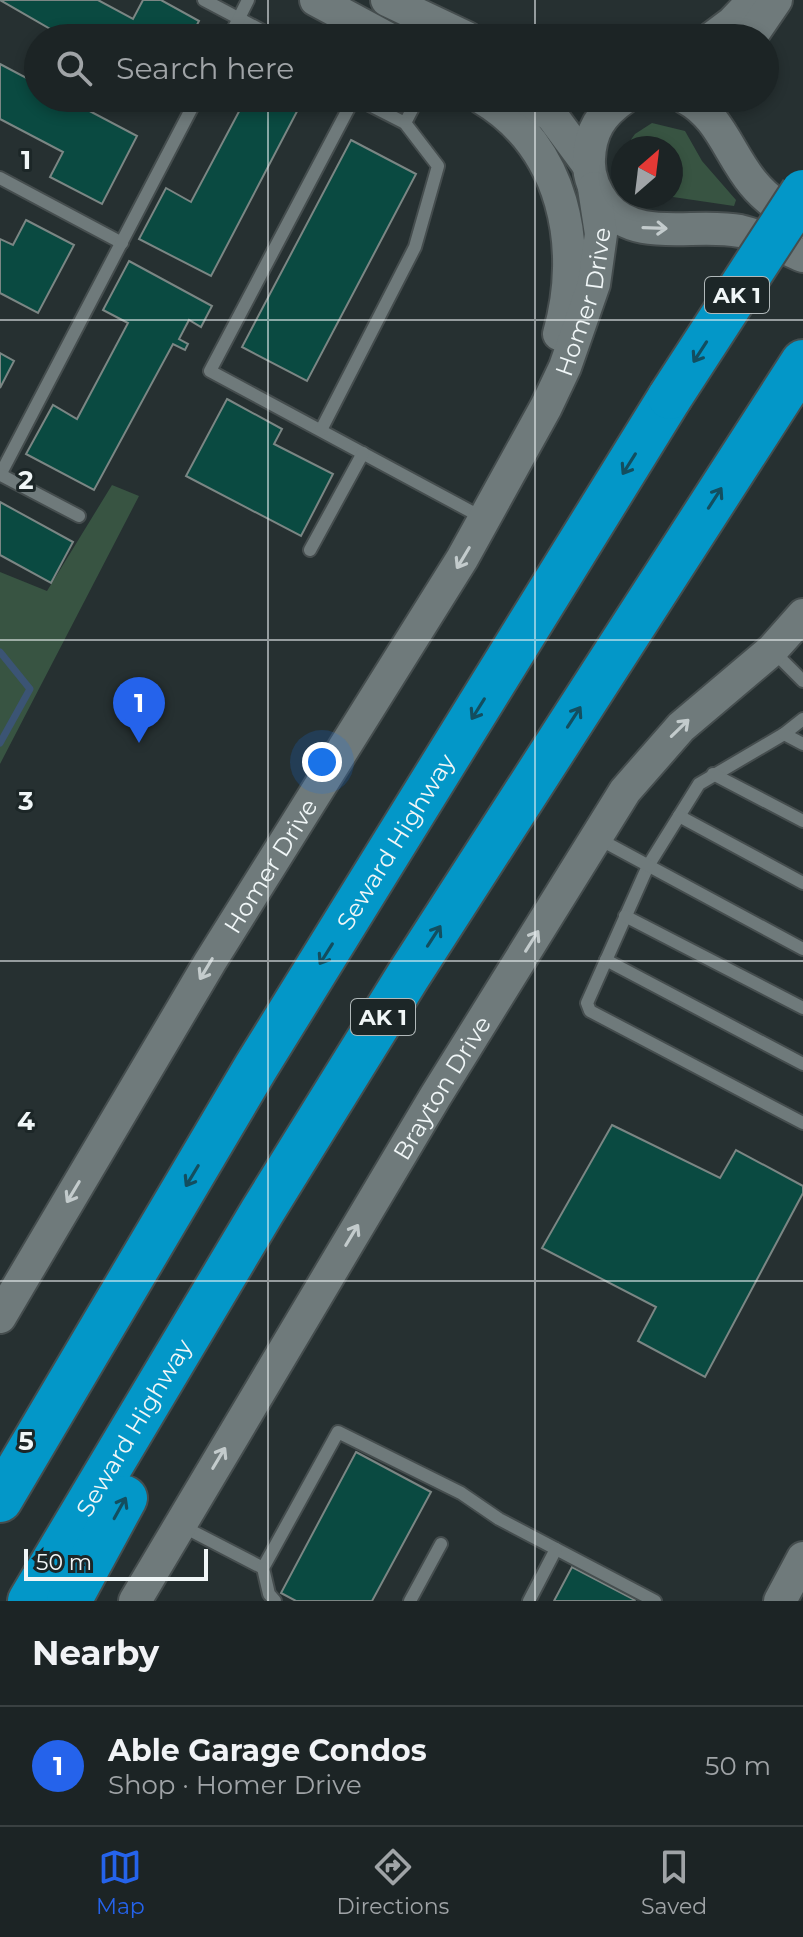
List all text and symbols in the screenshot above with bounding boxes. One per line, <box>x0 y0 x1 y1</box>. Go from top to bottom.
search box <box>24 24 779 112</box>
icon: search <box>52 46 96 90</box>
text: Search here <box>116 50 294 87</box>
north arrow <box>611 136 683 208</box>
text: 1 <box>21 144 31 176</box>
one-way arrow <box>641 220 668 235</box>
street label: Homer Drive <box>549 225 616 380</box>
road number: AK 1 <box>705 277 769 313</box>
one-way arrow <box>691 340 708 362</box>
one-way arrow <box>621 452 637 475</box>
text: 2 <box>18 464 34 496</box>
one-way arrow <box>706 488 723 510</box>
one-way arrow <box>454 546 470 569</box>
pin: 1 <box>113 677 165 743</box>
one-way arrow <box>469 697 485 720</box>
one-way arrow <box>566 706 582 729</box>
one-way arrow <box>670 719 690 738</box>
your location <box>302 742 342 782</box>
street label: Seward Highway <box>330 748 461 935</box>
text: 3 <box>17 785 34 817</box>
street label: Homer Drive <box>217 793 323 938</box>
one-way arrow <box>426 925 442 948</box>
one-way arrow <box>524 930 540 953</box>
one-way arrow <box>318 942 334 965</box>
one-way arrow <box>198 957 214 980</box>
road number: AK 1 <box>351 999 415 1035</box>
street label: Brayton Drive <box>387 1010 496 1165</box>
text: 4 <box>17 1105 35 1137</box>
one-way arrow <box>183 1164 199 1187</box>
one-way arrow <box>65 1180 81 1203</box>
one-way arrow <box>345 1224 361 1247</box>
street label: Seward Highway <box>69 1334 198 1521</box>
text: 5 <box>18 1425 34 1457</box>
one-way arrow <box>212 1446 227 1470</box>
one-way arrow <box>112 1497 128 1520</box>
scale bar <box>24 1545 208 1581</box>
text: 50 m <box>36 1549 92 1576</box>
text: Nearby <box>32 1632 159 1674</box>
text: Able Garage Condos <box>108 1732 427 1769</box>
text: 1 <box>53 1750 63 1782</box>
text: 50 m <box>705 1750 771 1782</box>
text: Shop · Homer Drive <box>108 1769 362 1801</box>
tab: Map <box>96 1845 145 1920</box>
tab: Directions <box>337 1845 449 1920</box>
tab: Saved <box>641 1845 707 1920</box>

